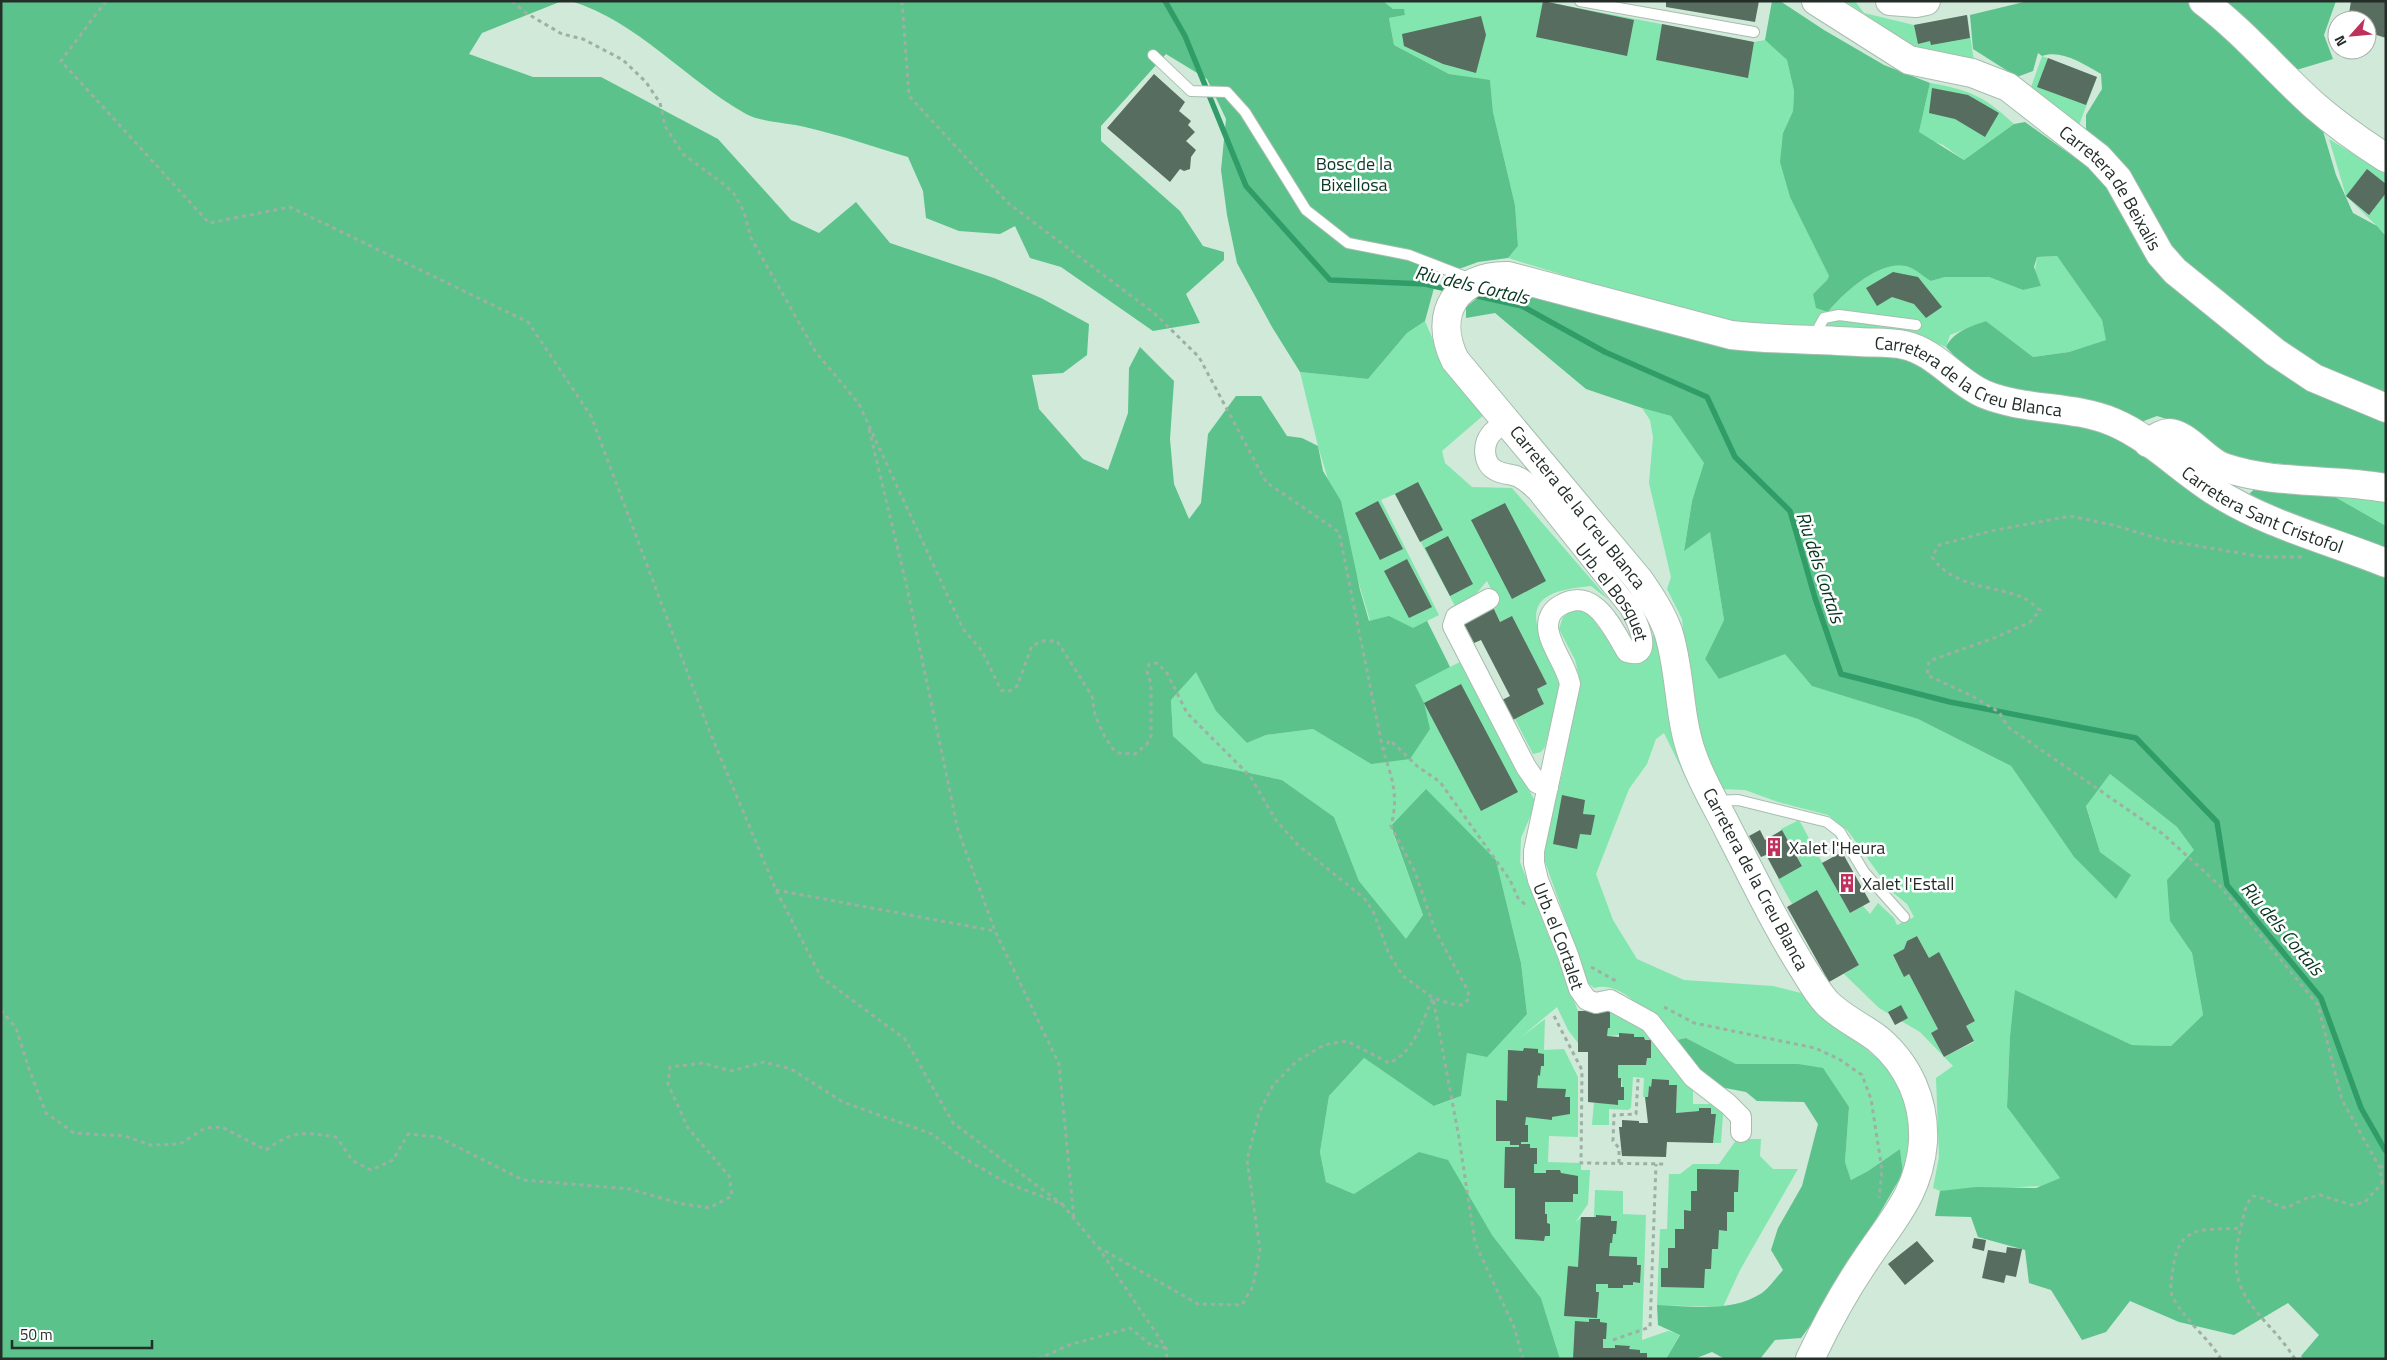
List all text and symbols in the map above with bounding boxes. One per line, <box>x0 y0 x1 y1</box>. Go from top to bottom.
north arrow <box>2327 10 2377 60</box>
text: N <box>2328 32 2352 50</box>
street label: Carretera de Beixalis <box>2054 118 2169 255</box>
park label: Bosc de la Bixellosa <box>1316 150 1392 198</box>
water label: Riu dels Cortals <box>1412 257 1533 312</box>
street label: Carretera de la Creu Blanca <box>1874 329 2064 423</box>
street label: Carretera de la Creu Blanca <box>1503 419 1653 595</box>
street label: Carretera Sant Cristofol <box>2176 459 2347 560</box>
water label: Riu dels Cortals <box>1789 508 1853 628</box>
street label: Urb. el Bosquet <box>1569 536 1656 644</box>
street label: Carretera de la Creu Blanca <box>1696 783 1816 975</box>
place label: Xalet l'Heura <box>1789 834 1885 861</box>
building icon: Xalet l'Heura <box>1763 836 1785 858</box>
place label: Xalet l'Estall <box>1862 870 1954 897</box>
building icon: Xalet l'Estall <box>1836 872 1858 894</box>
water label: Riu dels Cortals <box>2235 874 2332 983</box>
street label: Urb. el Cortalet <box>1527 878 1592 994</box>
scale bar <box>12 1318 152 1350</box>
text: 50 m <box>20 1323 53 1346</box>

